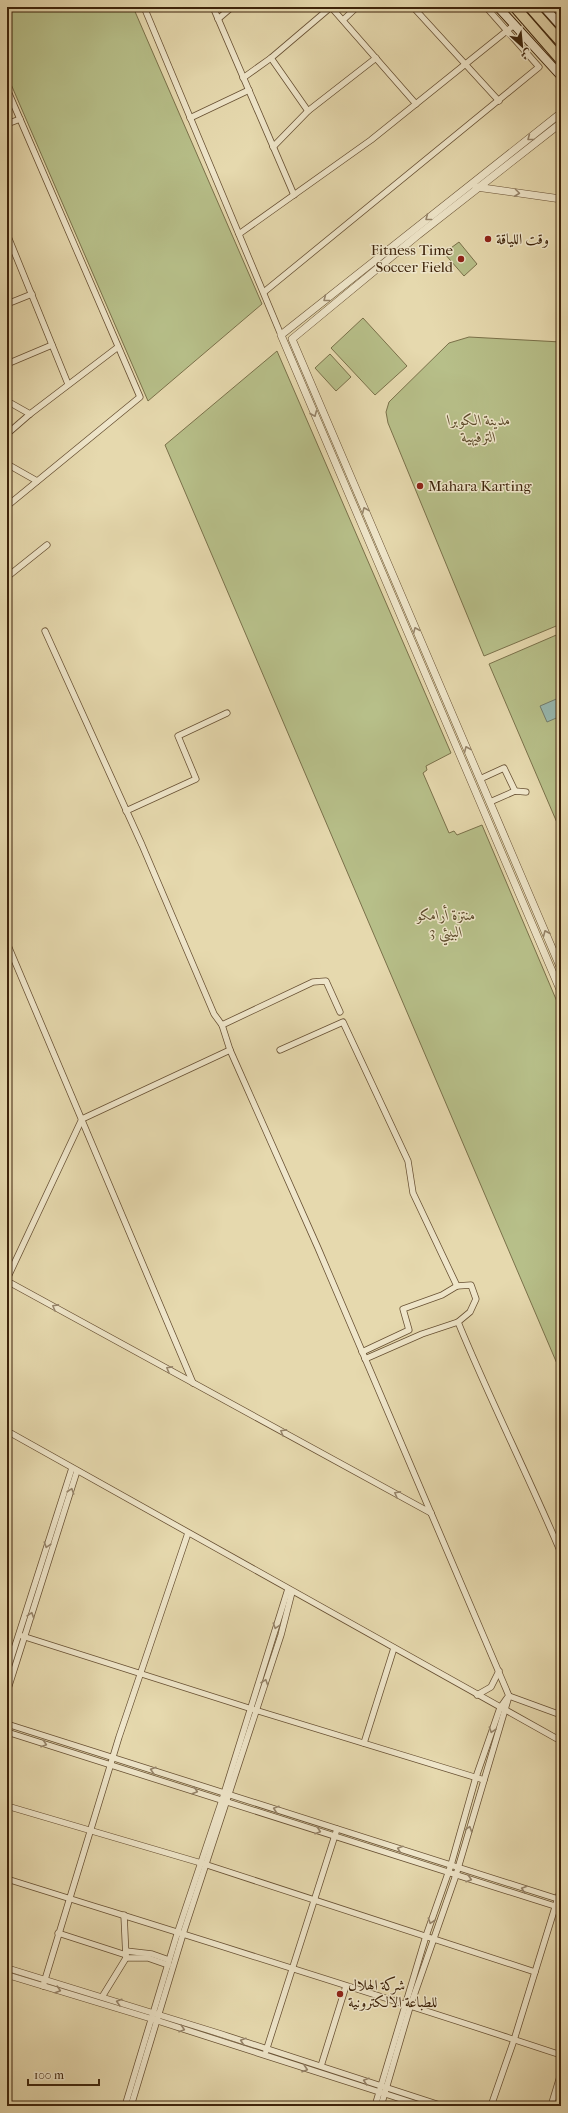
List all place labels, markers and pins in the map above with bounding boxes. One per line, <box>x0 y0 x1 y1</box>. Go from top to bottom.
place label: وقت اللياقة <box>496 230 549 248</box>
marker: وقت اللياقة <box>483 234 493 244</box>
place label: Fitness Time Soccer Field <box>371 241 454 276</box>
marker: Fitness Time Soccer Field <box>456 254 466 264</box>
place label: Mahara Karting <box>428 477 533 495</box>
marker: Mahara Karting <box>415 481 425 491</box>
place label: شركة الهلال للطباعة الالكترونية <box>348 1976 437 2011</box>
marker: شركة الهلال للطباعة الالكترونية <box>335 1989 345 1999</box>

